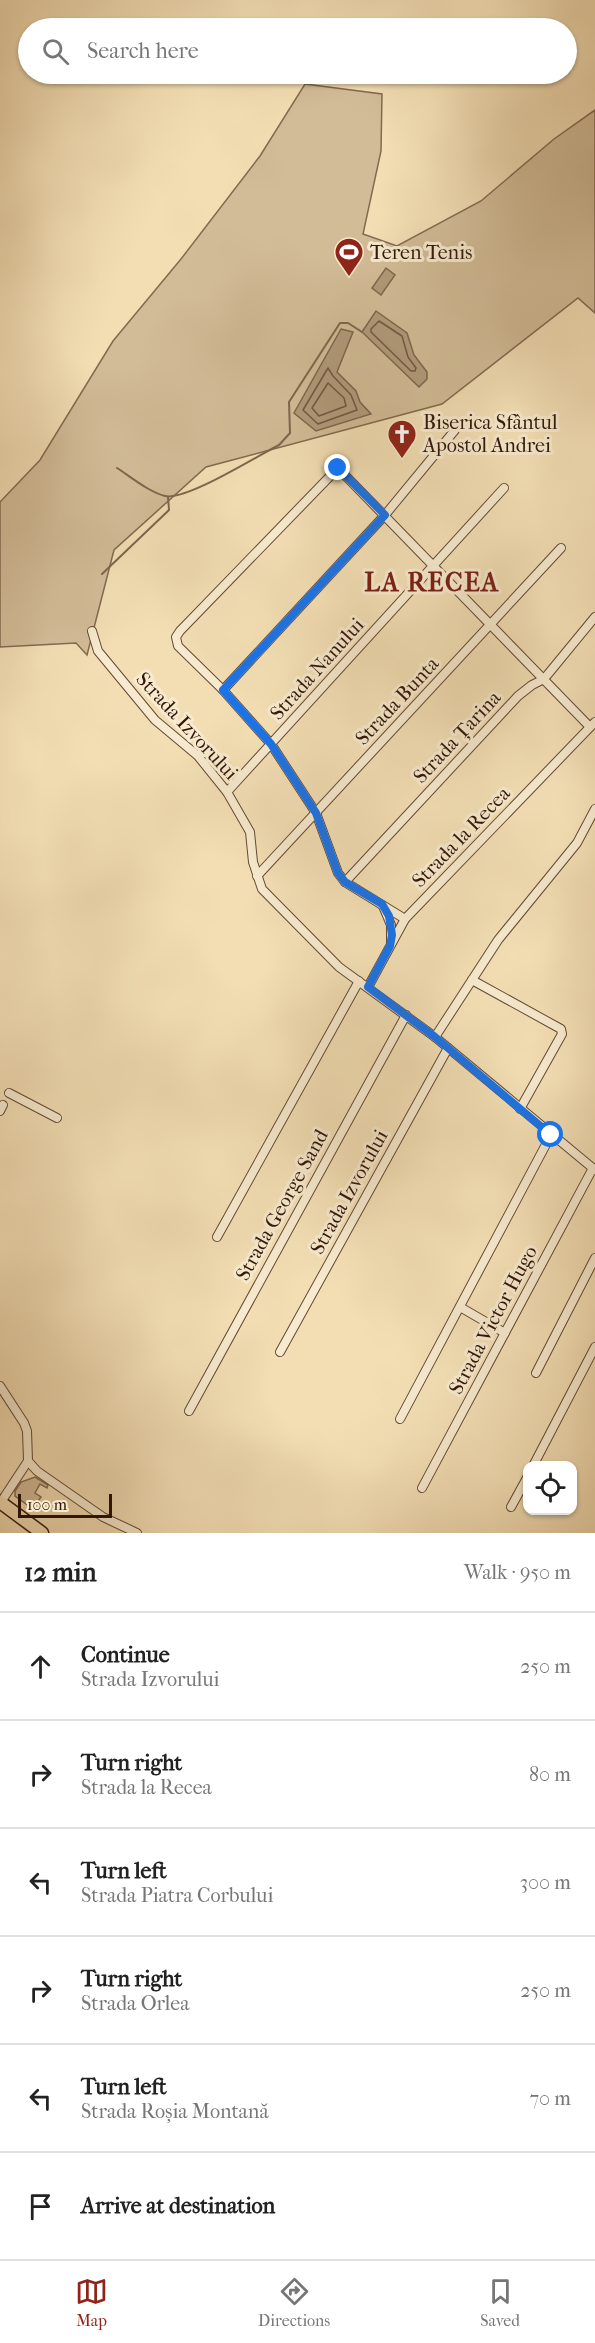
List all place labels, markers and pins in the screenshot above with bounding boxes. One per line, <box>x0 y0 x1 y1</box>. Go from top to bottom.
sports icon: Teren Tenis <box>333 236 365 278</box>
place label: Teren Tenis <box>370 241 473 264</box>
place label: Biserica Sfântul Apostol Andrei <box>422 411 558 457</box>
church icon: Biserica Sfântul Apostol Andrei <box>386 418 418 460</box>

